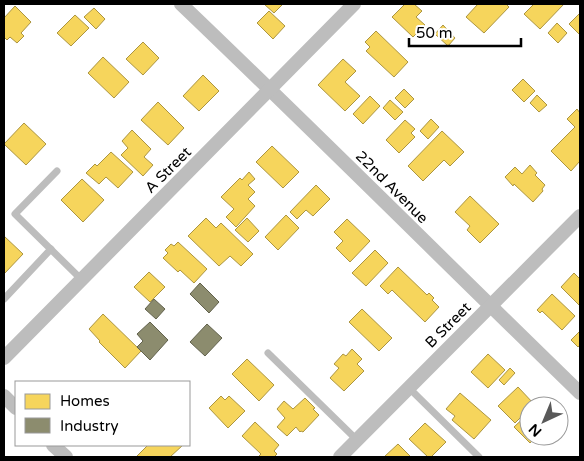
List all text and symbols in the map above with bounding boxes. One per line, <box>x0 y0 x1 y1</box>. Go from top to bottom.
scale bar <box>409 15 522 47</box>
text: 50 m <box>416 24 453 42</box>
street label: A Street <box>141 143 195 197</box>
street label: 22nd Avenue <box>352 147 432 227</box>
street label: B Street <box>421 298 475 352</box>
legend <box>15 381 190 446</box>
text: Homes <box>60 392 110 410</box>
north arrow <box>519 396 569 446</box>
text: Industry <box>60 417 119 435</box>
text: N <box>525 420 545 440</box>

